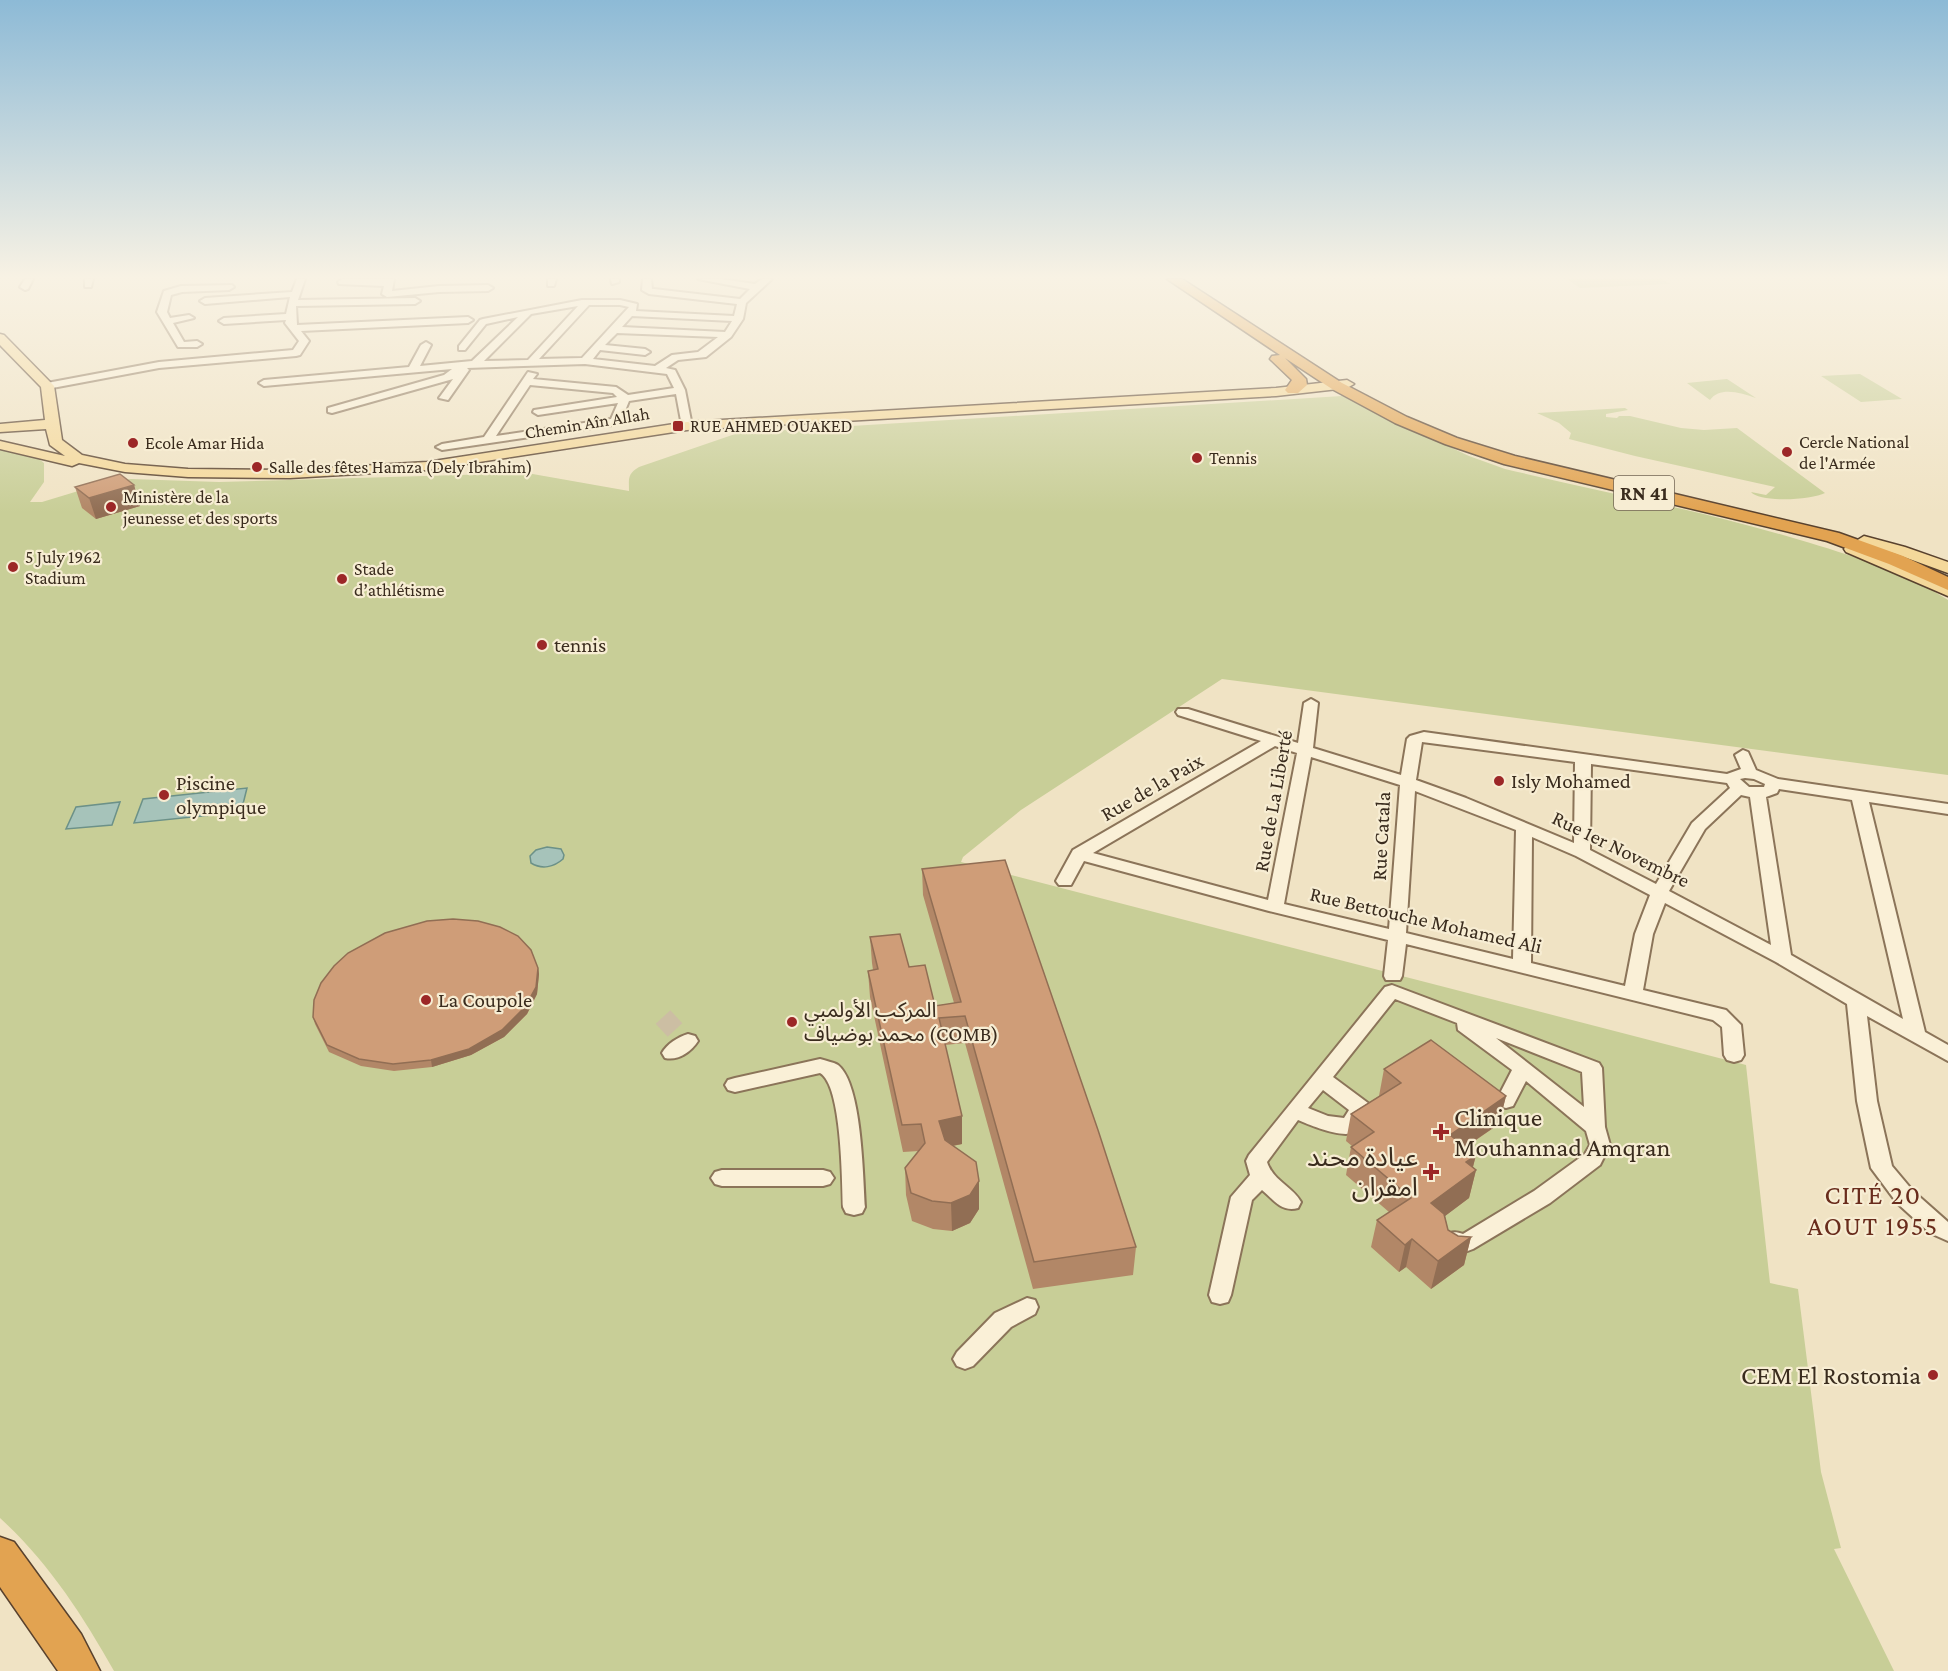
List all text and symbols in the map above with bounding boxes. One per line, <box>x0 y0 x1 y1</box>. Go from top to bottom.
street label: Chemin Aîn Allah <box>523 403 651 443</box>
place label: RUE AHMED OUAKED <box>690 416 852 436</box>
marker: RUE AHMED OUAKED <box>671 419 685 433</box>
place label: Cercle National de l'Armée <box>1799 432 1910 473</box>
place label: Ecole Amar Hida <box>145 433 264 453</box>
marker: Ecole Amar Hida <box>126 436 140 450</box>
marker: Cercle National de l'Armée <box>1780 445 1794 459</box>
place label: Tennis <box>1209 448 1257 468</box>
marker: Tennis <box>1190 451 1204 465</box>
place label: Salle des fêtes Hamza (Dely Ibrahim) <box>269 457 532 478</box>
marker: Salle des fêtes Hamza (Dely Ibrahim) <box>250 460 264 474</box>
road number: RN 41 <box>1614 476 1674 510</box>
place label: Ministère de la jeunesse et des sports <box>122 487 278 529</box>
marker: Ministère de la jeunesse et des sports <box>104 500 118 514</box>
place label: 5 July 1962 Stadium <box>25 547 101 588</box>
place label: Stade d’athlétisme <box>354 559 445 600</box>
marker: 5 July 1962 Stadium <box>6 560 20 574</box>
marker: Stade d’athlétisme <box>335 572 349 586</box>
place label: tennis <box>554 633 606 657</box>
marker: tennis <box>535 638 549 652</box>
street label: Rue de La Liberté <box>1249 728 1297 874</box>
street label: Rue de la Paix <box>1096 748 1208 826</box>
place label: Isly Mohamed <box>1511 769 1631 793</box>
place label: Piscine olympique <box>176 771 266 819</box>
marker: Isly Mohamed <box>1492 774 1506 788</box>
marker: Piscine olympique <box>157 788 171 802</box>
street label: Rue Catala <box>1367 790 1395 881</box>
street label: Rue 1er Novembre <box>1548 805 1694 893</box>
street label: Rue Bettouche Mohamed Ali <box>1308 882 1545 959</box>
place label: La Coupole <box>438 988 532 1012</box>
marker: La Coupole <box>419 993 433 1007</box>
place label: المركب الأولمبي محمد بوضياف (COMB) <box>804 998 999 1046</box>
marker: المركب الأولمبي محمد بوضياف (COMB) <box>785 1015 799 1029</box>
place label: Clinique Mouhannad Amqran <box>1454 1103 1671 1162</box>
marker: Clinique Mouhannad Amqran <box>1432 1123 1450 1141</box>
place label: عيادة محند امقران <box>1307 1143 1418 1202</box>
marker: عيادة محند امقران <box>1422 1163 1440 1181</box>
district label: CITÉ 20 AOUT 1955 <box>1807 1180 1939 1241</box>
place label: CEM El Rostomia <box>1741 1361 1921 1390</box>
marker: CEM El Rostomia <box>1926 1368 1940 1382</box>

